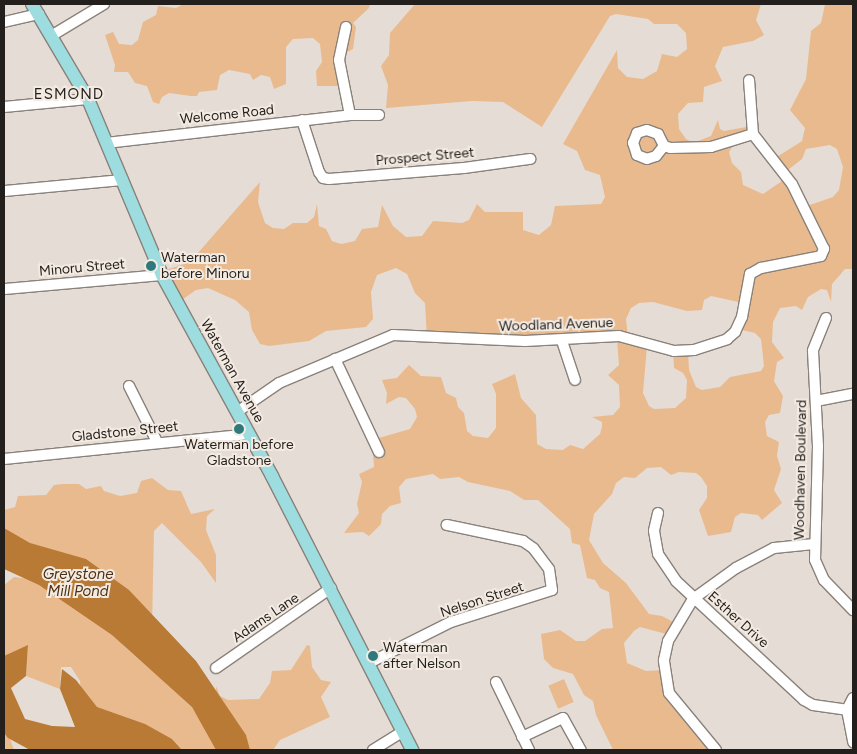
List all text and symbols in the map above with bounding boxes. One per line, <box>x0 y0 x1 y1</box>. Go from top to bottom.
district label: ESMOND <box>33 86 105 104</box>
street label: Welcome Road <box>179 102 275 128</box>
street label: Prospect Street <box>375 144 475 170</box>
place label: Waterman before Minoru <box>161 250 249 282</box>
street label: Minoru Street <box>38 256 126 280</box>
marker: Waterman before Minoru <box>145 260 157 272</box>
street label: Woodland Avenue <box>499 315 613 335</box>
street label: Waterman Avenue <box>197 317 267 425</box>
street label: Woodhaven Boulevard <box>791 400 811 540</box>
street label: Gladstone Street <box>71 418 179 446</box>
marker: Waterman before Gladstone <box>233 423 245 435</box>
place label: Waterman before Gladstone <box>184 437 294 470</box>
water label: Greystone Mill Pond <box>43 565 113 600</box>
street label: Nelson Street <box>438 579 526 621</box>
street label: Esther Drive <box>704 588 772 652</box>
street label: Adams Lane <box>230 590 302 646</box>
place label: Waterman after Nelson <box>383 640 460 672</box>
marker: Waterman after Nelson <box>367 650 379 662</box>

